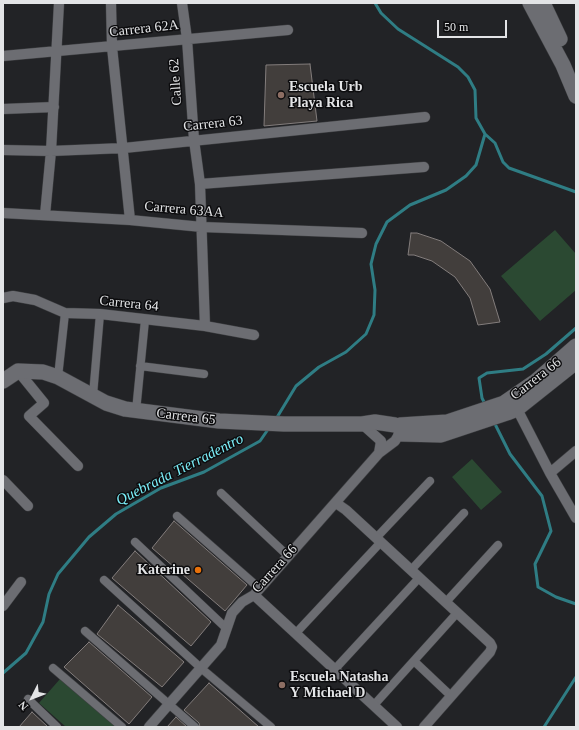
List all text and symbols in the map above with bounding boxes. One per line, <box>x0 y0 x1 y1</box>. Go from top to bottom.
scale bar <box>439 12 509 38</box>
street label: Carrera 62A <box>109 17 179 41</box>
text: 50 m <box>444 20 468 34</box>
street label: Calle 62 <box>166 58 186 106</box>
place label: Escuela Urb Playa Rica <box>289 79 362 112</box>
marker: Escuela Urb Playa Rica <box>276 90 286 100</box>
street label: Carrera 63 <box>183 113 243 135</box>
street label: Carrera 63AA <box>144 198 224 222</box>
street label: Carrera 64 <box>99 293 159 315</box>
street label: Carrera 66 <box>507 354 565 404</box>
street label: Carrera 65 <box>155 405 217 429</box>
water label: Quebrada Tierradentro <box>113 430 247 510</box>
street label: Carrera 66 <box>249 541 301 597</box>
place label: Katerine <box>137 562 190 578</box>
marker: Katerine <box>193 565 203 575</box>
place label: Escuela Natasha Y Michael D <box>290 669 388 702</box>
north arrow <box>12 678 52 718</box>
marker: Escuela Natasha Y Michael D <box>277 680 287 690</box>
text: N <box>16 699 30 713</box>

